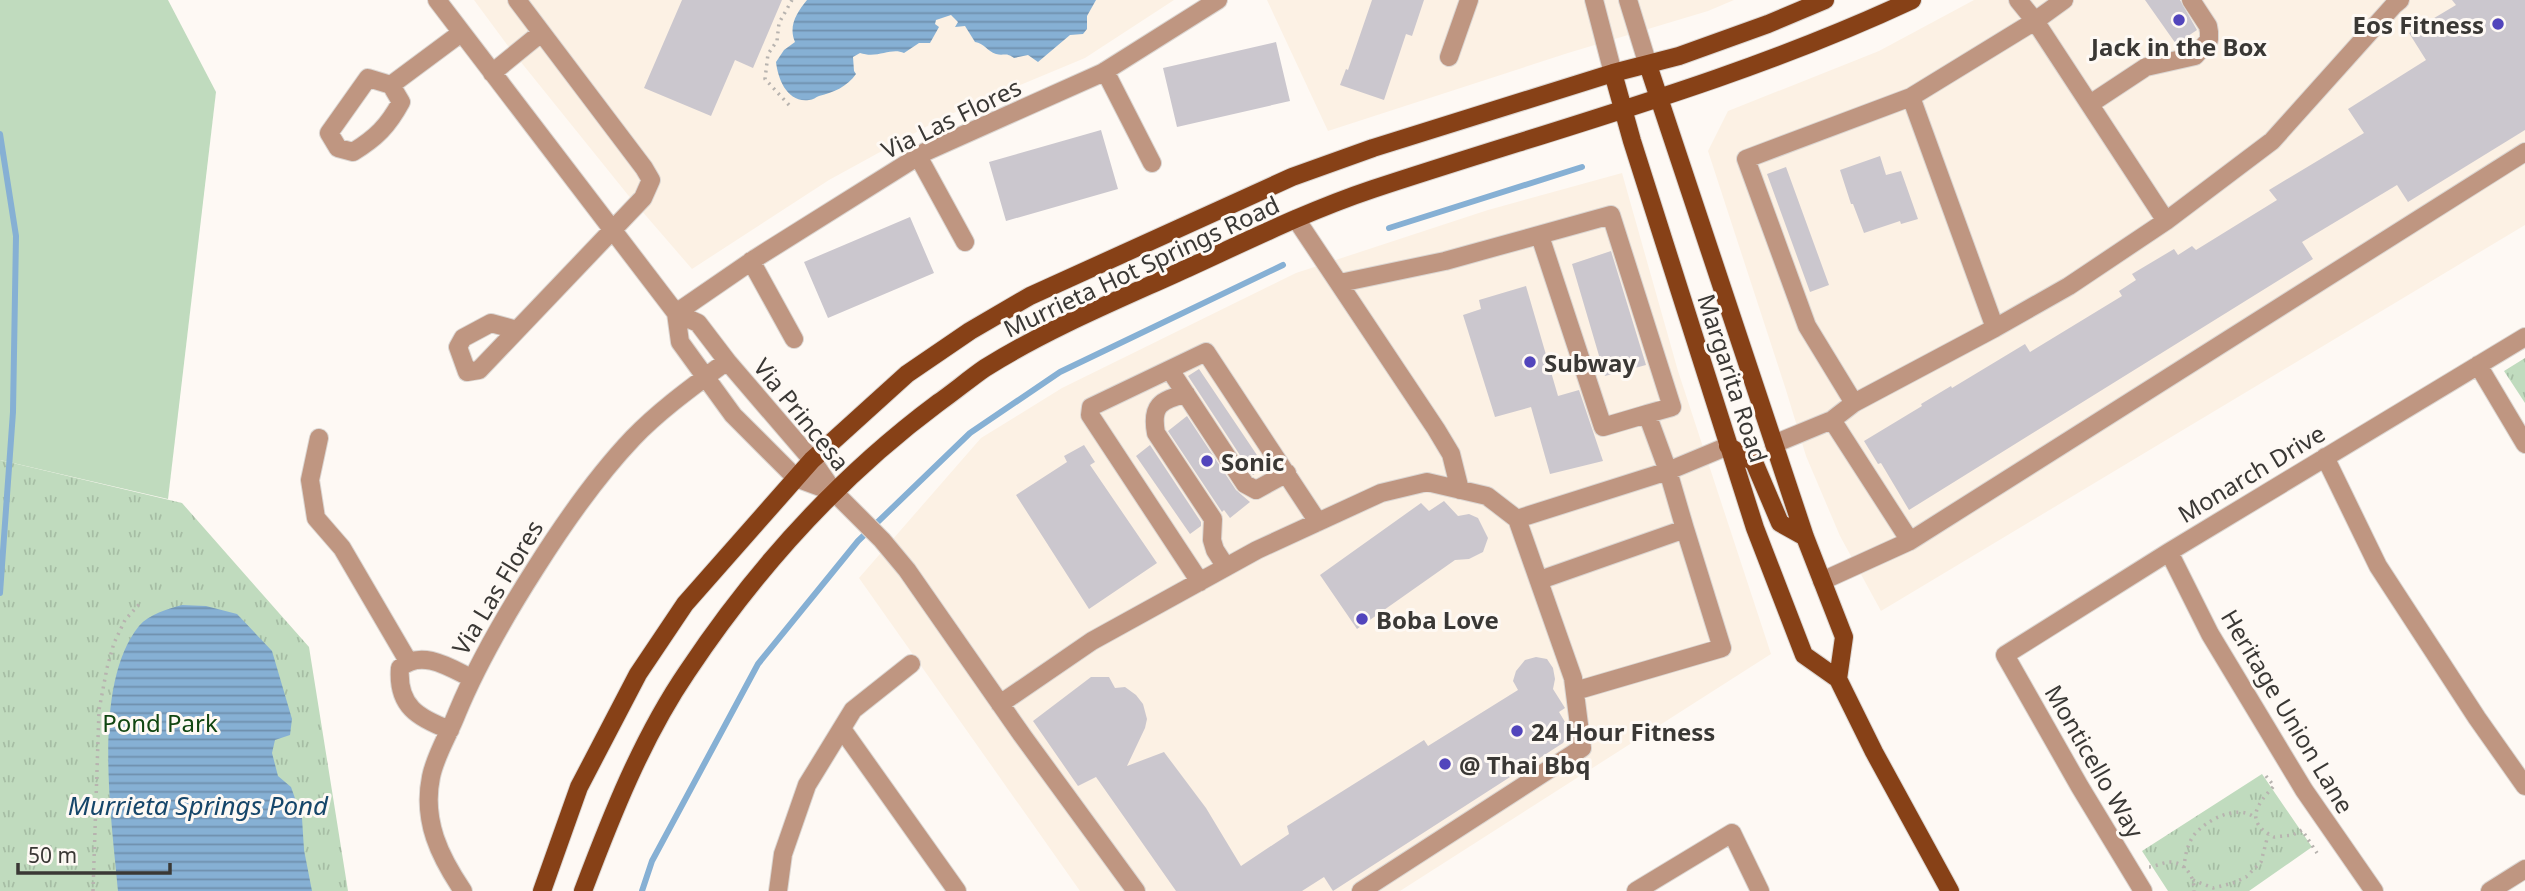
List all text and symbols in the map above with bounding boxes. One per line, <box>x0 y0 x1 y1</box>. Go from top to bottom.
place label: Eos Fitness <box>2352 8 2484 41</box>
marker: Jack in the Box <box>2171 12 2187 28</box>
marker: Eos Fitness <box>2490 16 2506 32</box>
place label: Jack in the Box <box>2089 30 2267 63</box>
street label: Via Las Flores <box>876 70 1026 166</box>
street label: Murrieta Hot Springs Road <box>998 187 1284 345</box>
street label: Margarita Road <box>1690 290 1776 466</box>
place label: Subway <box>1544 346 1636 379</box>
street label: Via Princesa <box>746 351 858 477</box>
marker: Subway <box>1522 354 1538 370</box>
street label: Monarch Drive <box>2171 416 2331 530</box>
place label: Sonic <box>1221 445 1284 478</box>
marker: Sonic <box>1199 453 1215 469</box>
street label: Via Las Flores <box>444 513 550 661</box>
place label: Boba Love <box>1376 603 1499 636</box>
street label: Heritage Union Lane <box>2214 603 2362 819</box>
marker: Boba Love <box>1354 611 1370 627</box>
street label: Monticello Way <box>2038 678 2153 844</box>
park label: Pond Park <box>102 706 218 739</box>
place label: 24 Hour Fitness <box>1531 715 1715 748</box>
marker: 24 Hour Fitness <box>1509 723 1525 739</box>
place label: @ Thai Bbq <box>1459 748 1590 781</box>
marker: @ Thai Bbq <box>1437 756 1453 772</box>
water label: Murrieta Springs Pond <box>68 787 329 823</box>
scale bar <box>18 832 170 876</box>
text: 50 m <box>28 841 77 869</box>

